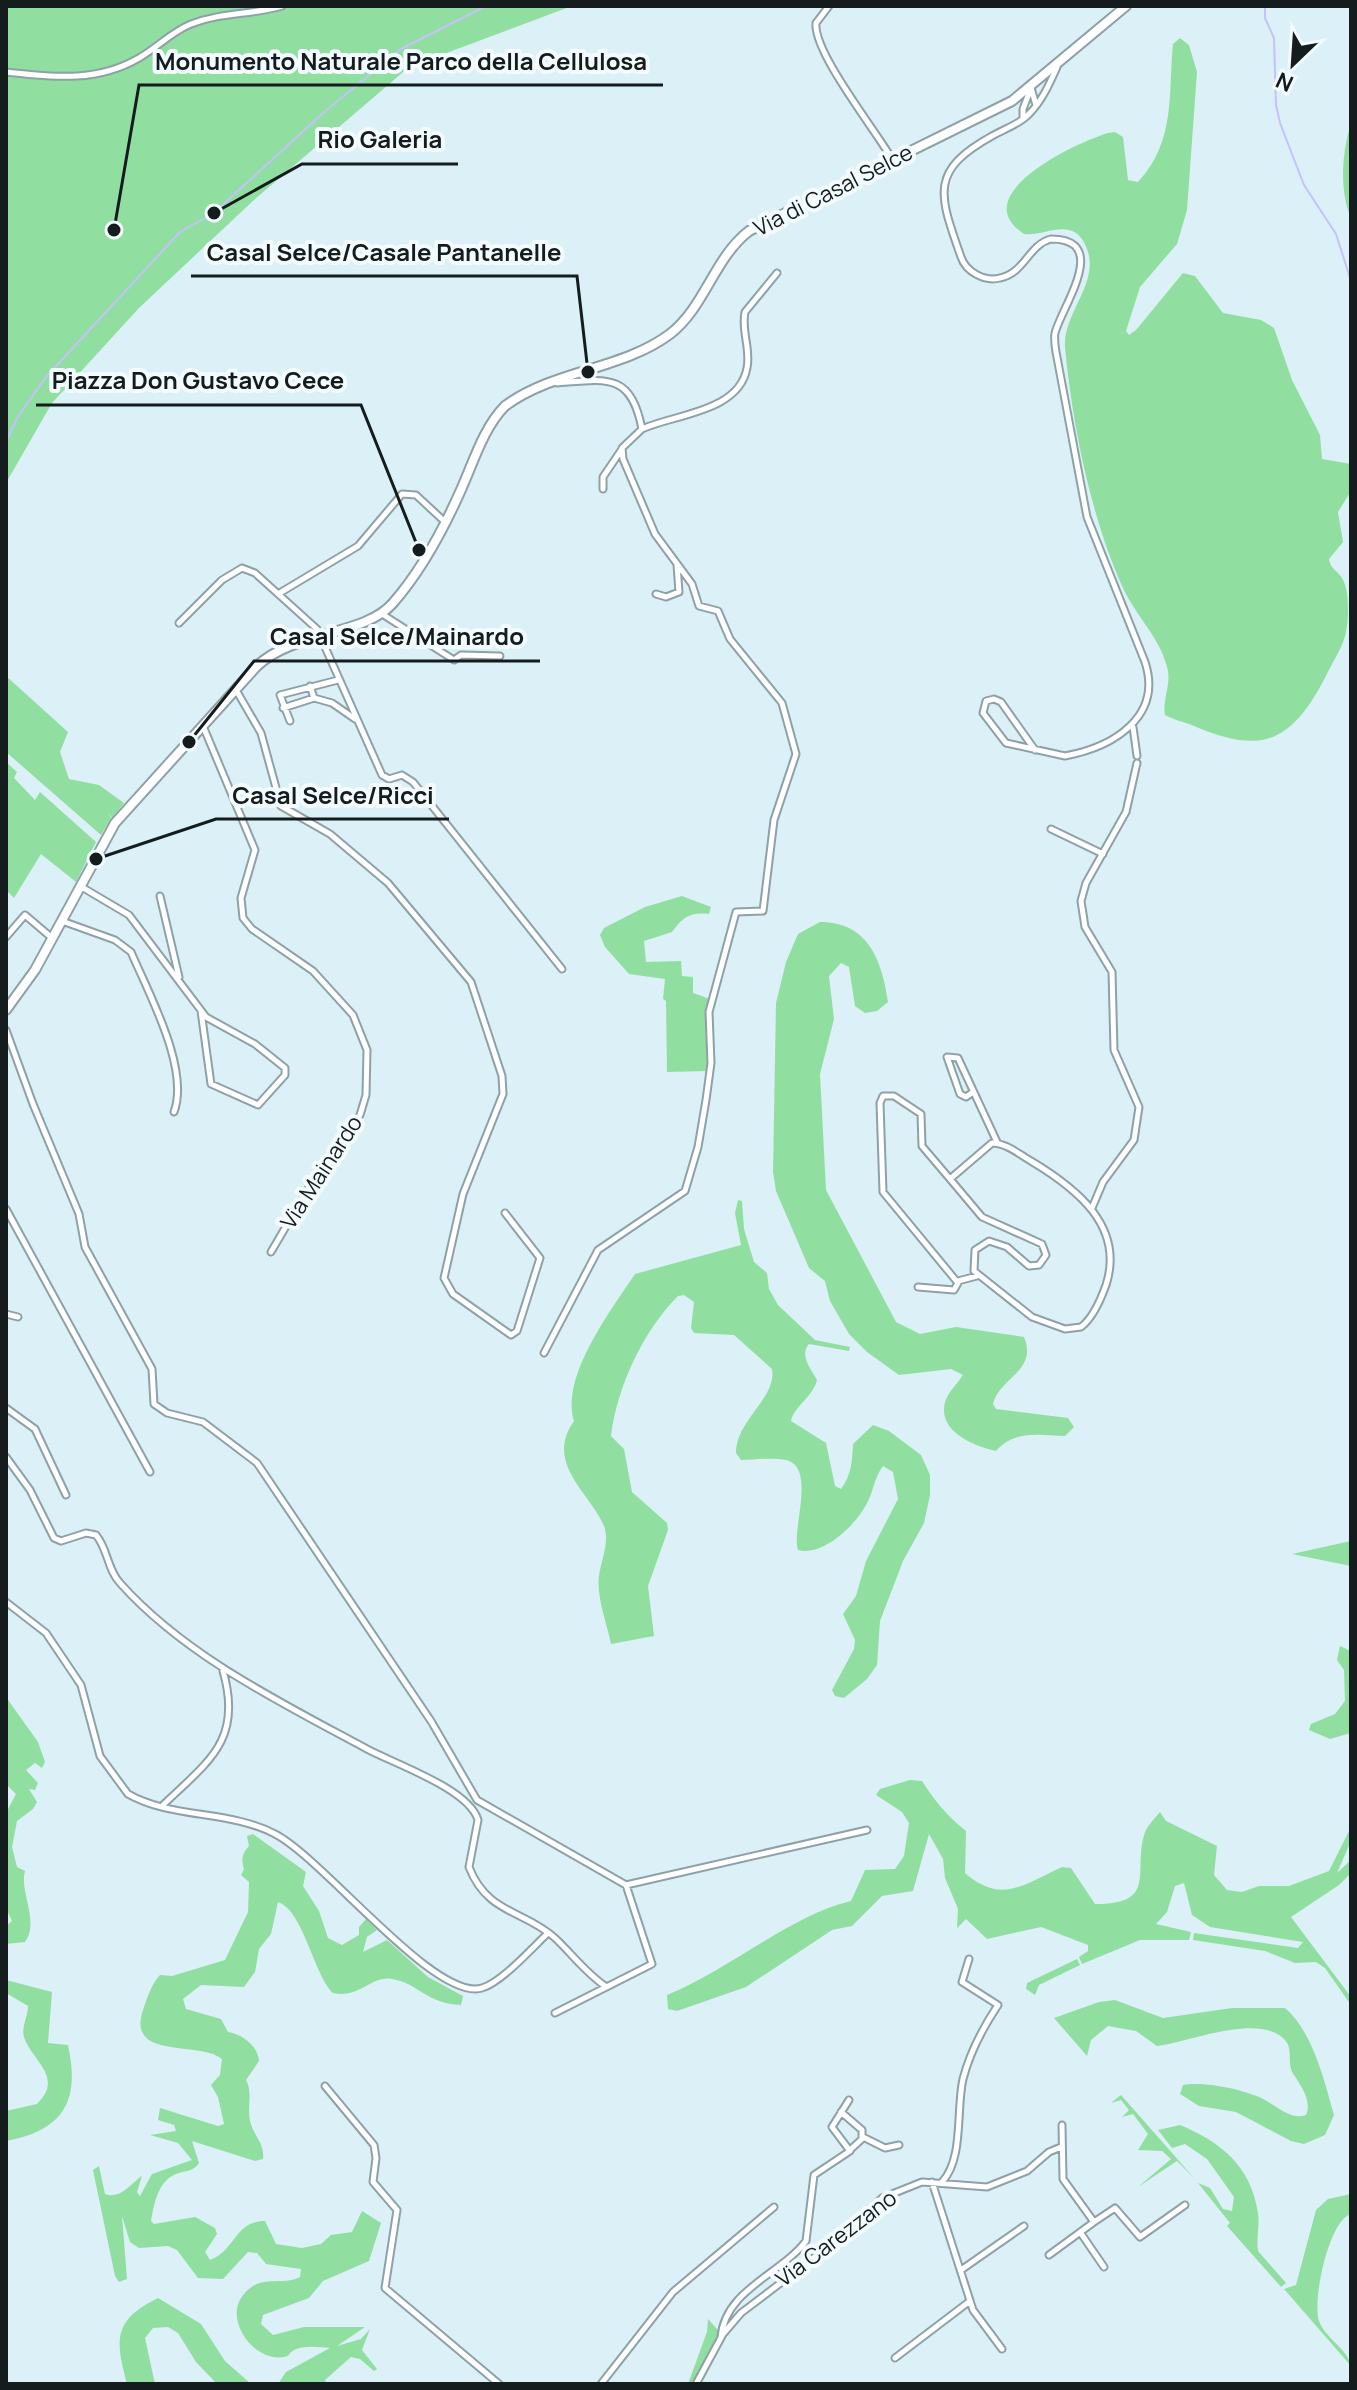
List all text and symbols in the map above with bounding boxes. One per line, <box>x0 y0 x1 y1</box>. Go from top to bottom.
north arrow <box>1253 24 1333 104</box>
callout: Monumento Naturale Parco della Cellulosa <box>139 37 663 85</box>
text: Monumento Naturale Parco della Cellulosa <box>155 44 647 77</box>
text: N <box>1271 65 1298 99</box>
callout: Rio Galeria <box>302 116 458 164</box>
text: Rio Galeria <box>318 122 442 155</box>
street label: Via di Casal Selce <box>748 137 918 243</box>
callout: Casal Selce/Casale Pantanelle <box>191 228 577 276</box>
text: Casal Selce/Casale Pantanelle <box>207 235 561 268</box>
callout: Piazza Don Gustavo Cece <box>36 357 361 405</box>
text: Piazza Don Gustavo Cece <box>52 363 344 396</box>
callout: Casal Selce/Mainardo <box>254 613 540 661</box>
text: Casal Selce/Mainardo <box>270 619 524 652</box>
callout: Casal Selce/Ricci <box>216 771 449 819</box>
text: Casal Selce/Ricci <box>232 778 434 811</box>
street label: Via Mainardo <box>273 1110 369 1234</box>
street label: Via Carezzano <box>769 2183 903 2293</box>

